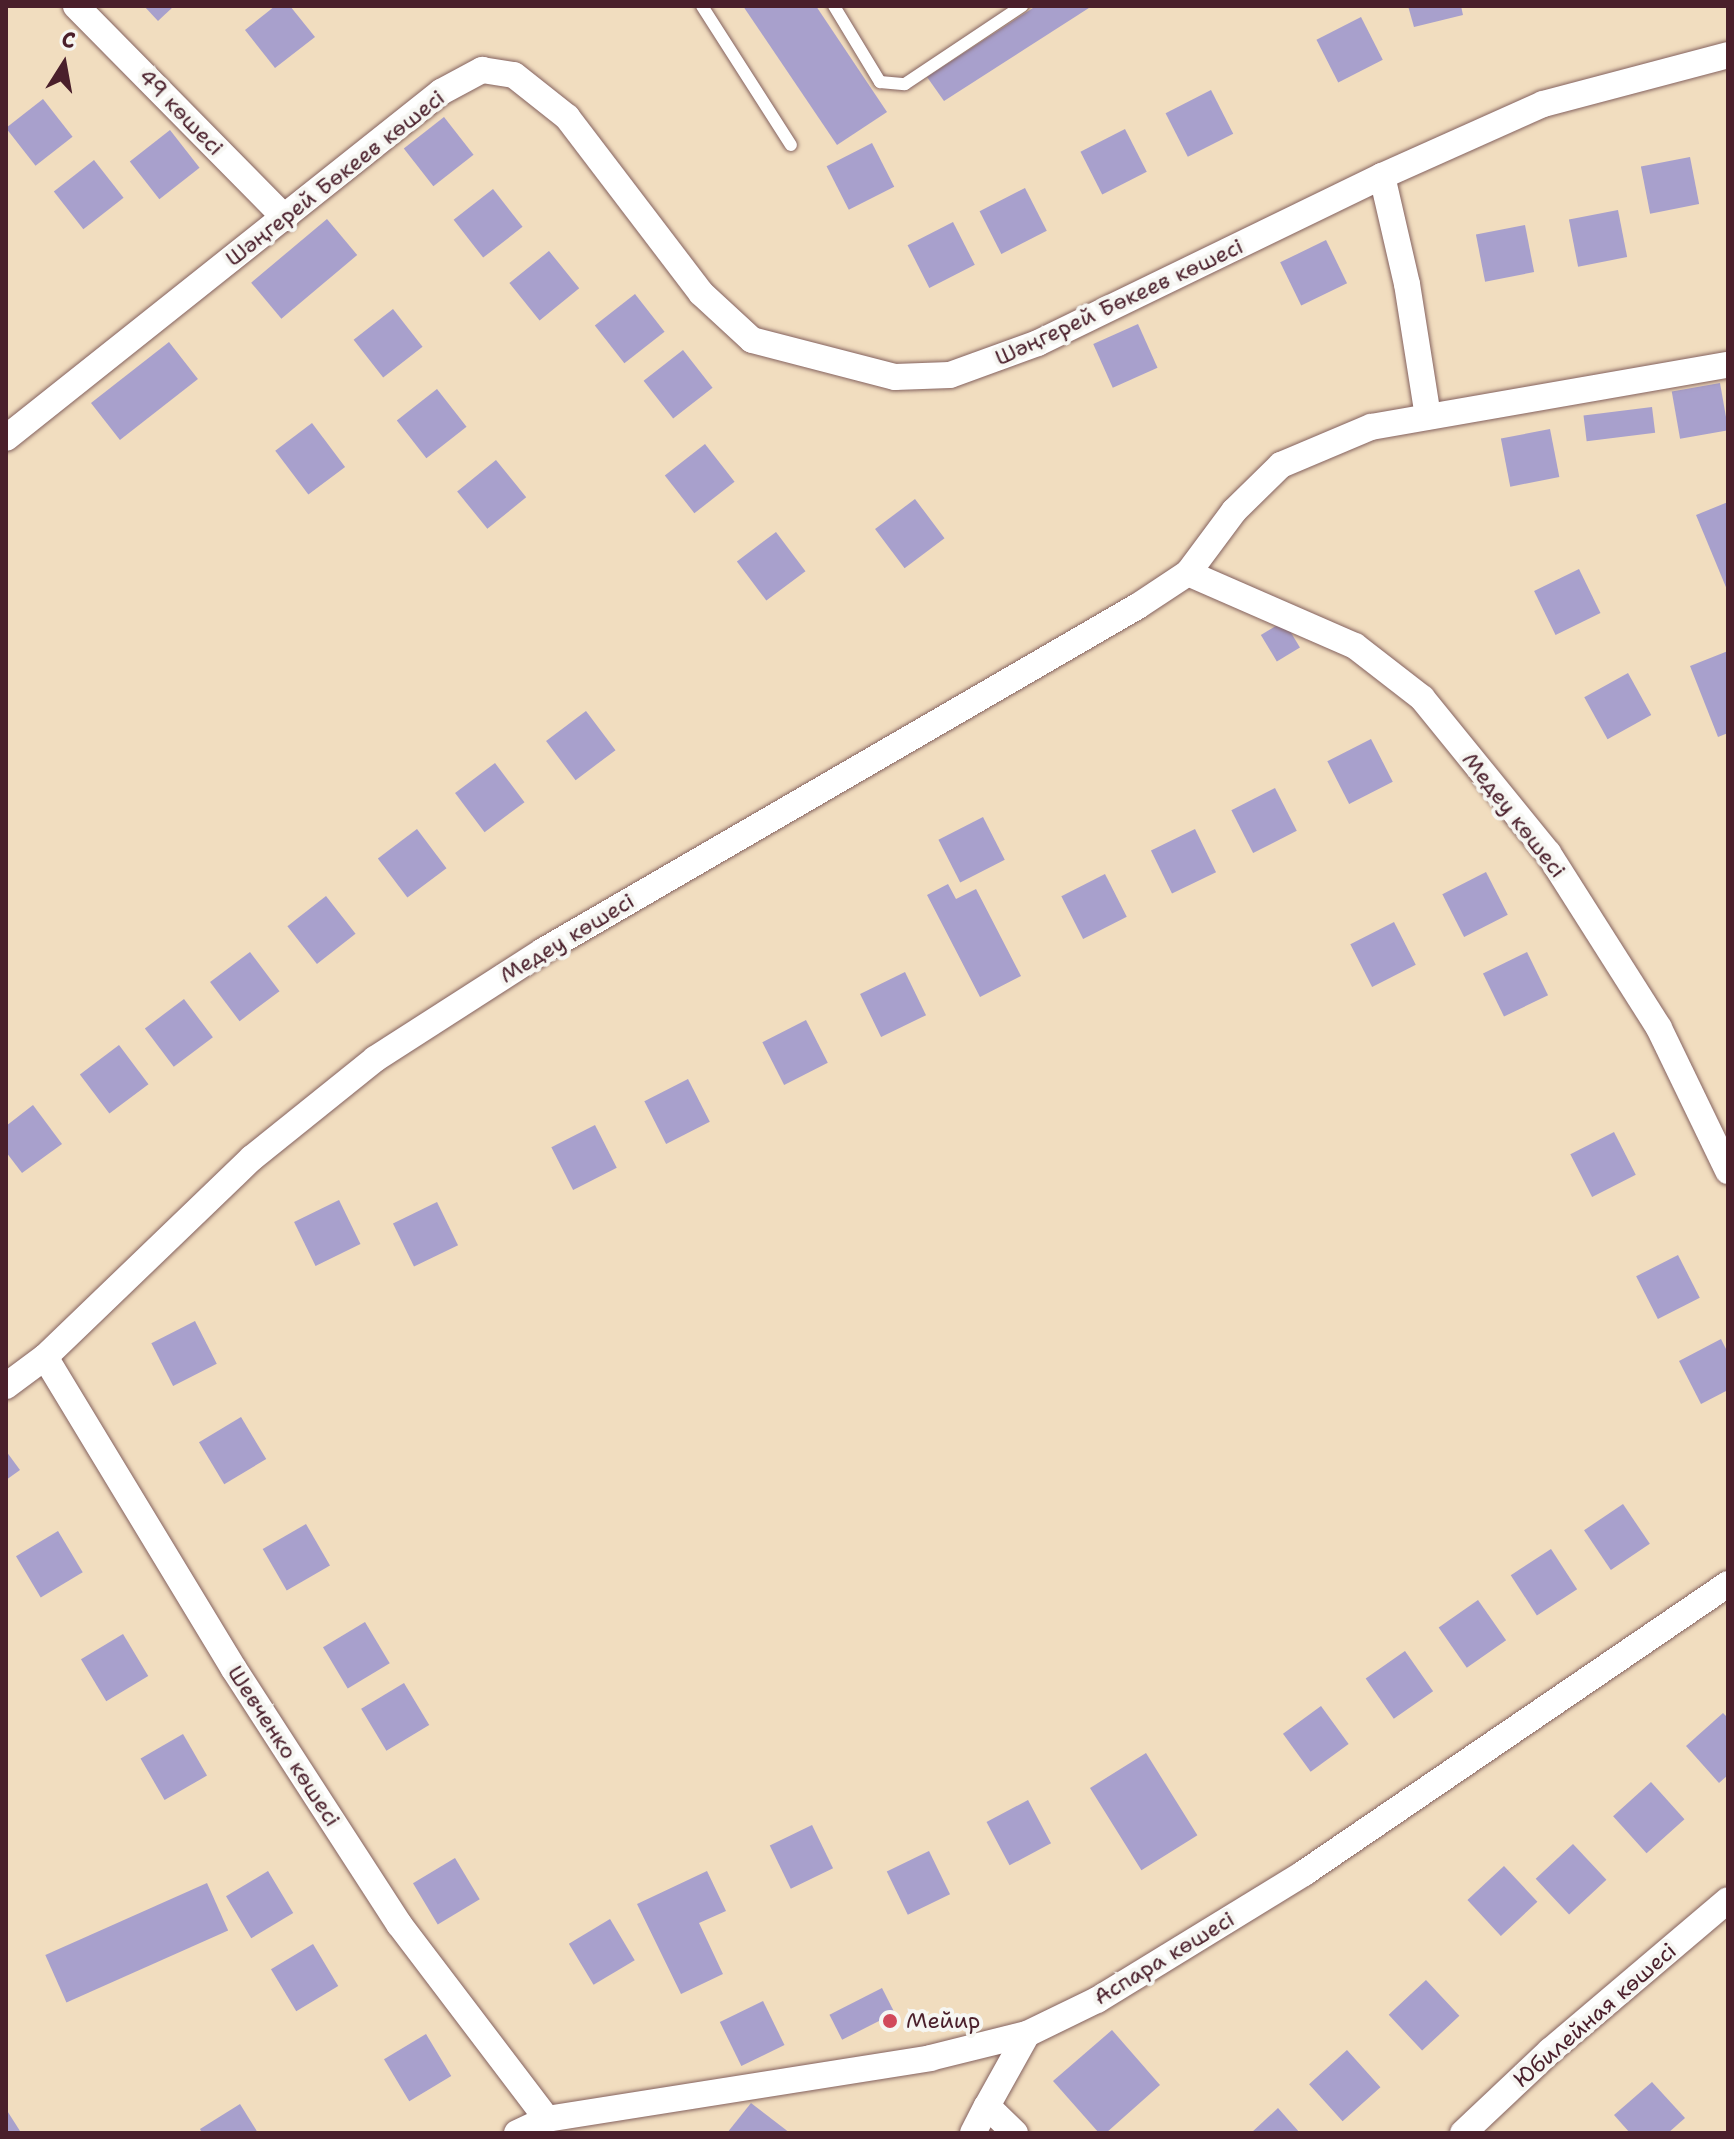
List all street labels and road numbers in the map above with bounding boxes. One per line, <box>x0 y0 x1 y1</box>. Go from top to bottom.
street label: 49 көшесі <box>133 63 229 161</box>
street label: Шәңгерей Бөкеев көшесі <box>220 84 450 272</box>
street label: Шәңгерей Бөкеев көшесі <box>991 233 1247 371</box>
street label: Медеу көшесі <box>1457 747 1571 883</box>
street label: Медеу көшесі <box>495 887 639 989</box>
street label: Шевченко көшесі <box>222 1660 346 1832</box>
street label: Аспара көшесі <box>1089 1906 1239 2010</box>
street label: Юбилейная көшесі <box>1508 1937 1682 2093</box>

